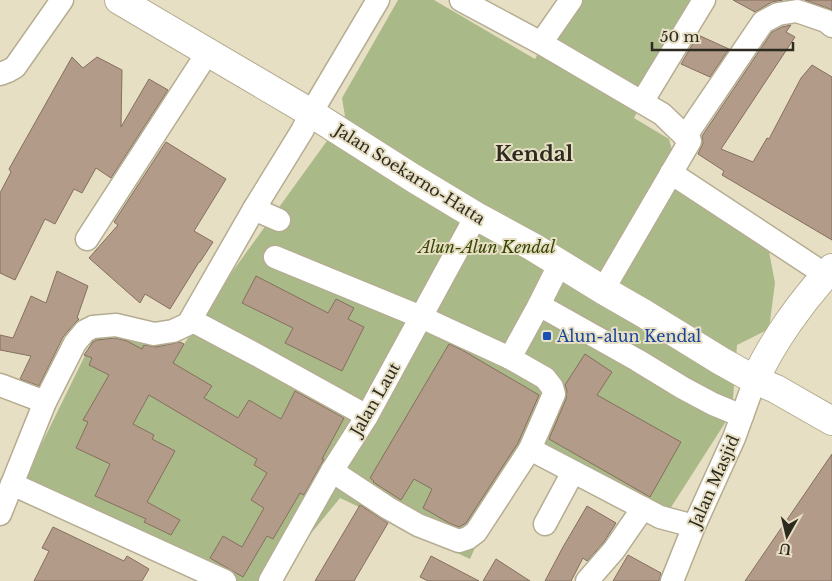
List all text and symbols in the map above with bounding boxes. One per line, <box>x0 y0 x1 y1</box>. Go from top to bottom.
scale bar <box>652 20 793 52</box>
text: 50 m <box>660 27 700 46</box>
street label: Jalan Soekarno-Hatta <box>329 118 489 229</box>
district label: Kendal <box>495 141 574 167</box>
park label: Alun-Alun Kendal <box>417 237 556 257</box>
place label: Alun-alun Kendal <box>556 326 701 346</box>
marker: Alun-alun Kendal <box>541 330 553 342</box>
street label: Jalan Laut <box>345 359 404 441</box>
street label: Jalan Masjid <box>684 432 743 532</box>
north arrow <box>762 511 812 561</box>
text: U <box>777 539 793 559</box>

